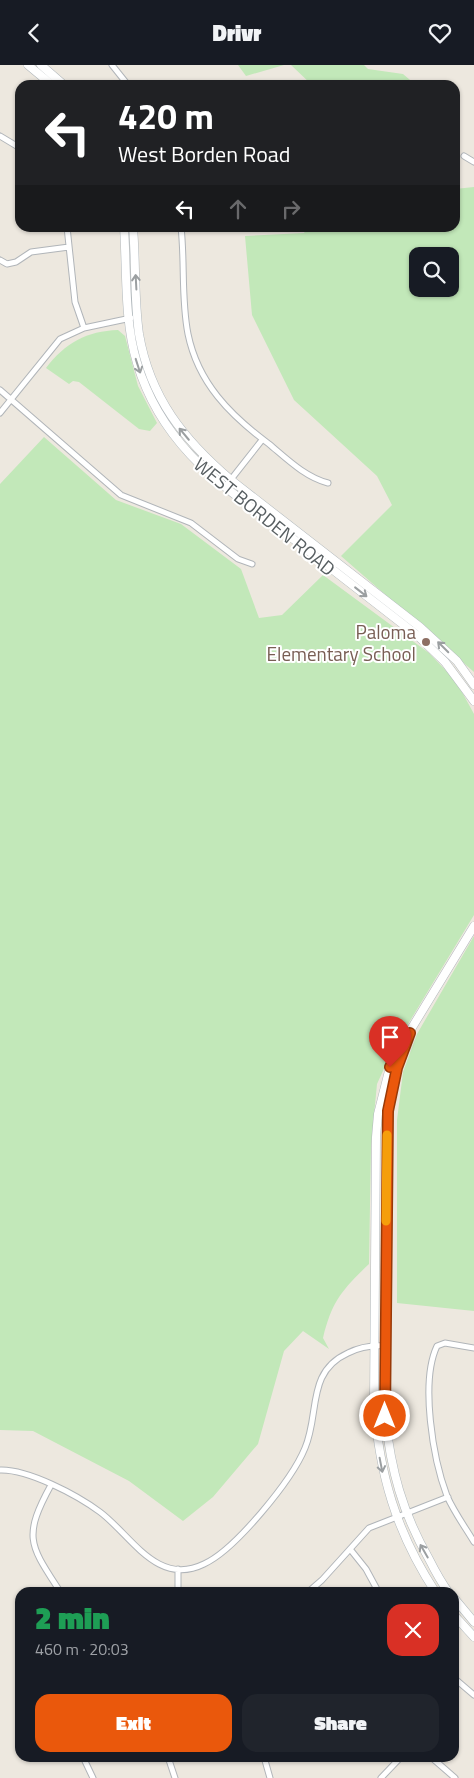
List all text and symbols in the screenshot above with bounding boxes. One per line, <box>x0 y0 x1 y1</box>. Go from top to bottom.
text: Drivr <box>213 16 261 50</box>
icon: back <box>20 19 48 47</box>
icon: heart <box>426 19 454 47</box>
text: 420 m <box>118 89 214 143</box>
icon: left <box>35 100 100 165</box>
text: West Borden Road <box>118 137 290 171</box>
icon: left <box>171 195 199 223</box>
icon: ahead <box>224 195 252 223</box>
icon: right <box>277 195 305 223</box>
map controls <box>409 247 459 297</box>
button: search <box>409 247 459 297</box>
one-way arrow <box>131 274 140 290</box>
one-way arrow <box>134 357 144 373</box>
one-way arrow <box>178 427 189 440</box>
street label: WEST BORDEN ROAD <box>188 450 342 582</box>
one-way arrow <box>354 586 367 597</box>
place label: Paloma Elementary School <box>267 617 416 668</box>
marker: Paloma Elementary School <box>420 636 432 648</box>
one-way arrow <box>437 641 449 654</box>
pin <box>369 1016 411 1067</box>
icon: arrive <box>376 1023 404 1051</box>
position arrow <box>358 1389 410 1441</box>
one-way arrow <box>377 1457 387 1473</box>
one-way arrow <box>419 1543 429 1558</box>
text: 2 min <box>35 1595 110 1641</box>
button: close <box>387 1604 439 1656</box>
text: 460 m · 20:03 <box>35 1637 129 1661</box>
button: Exit <box>35 1694 232 1752</box>
button: Share <box>242 1694 439 1752</box>

